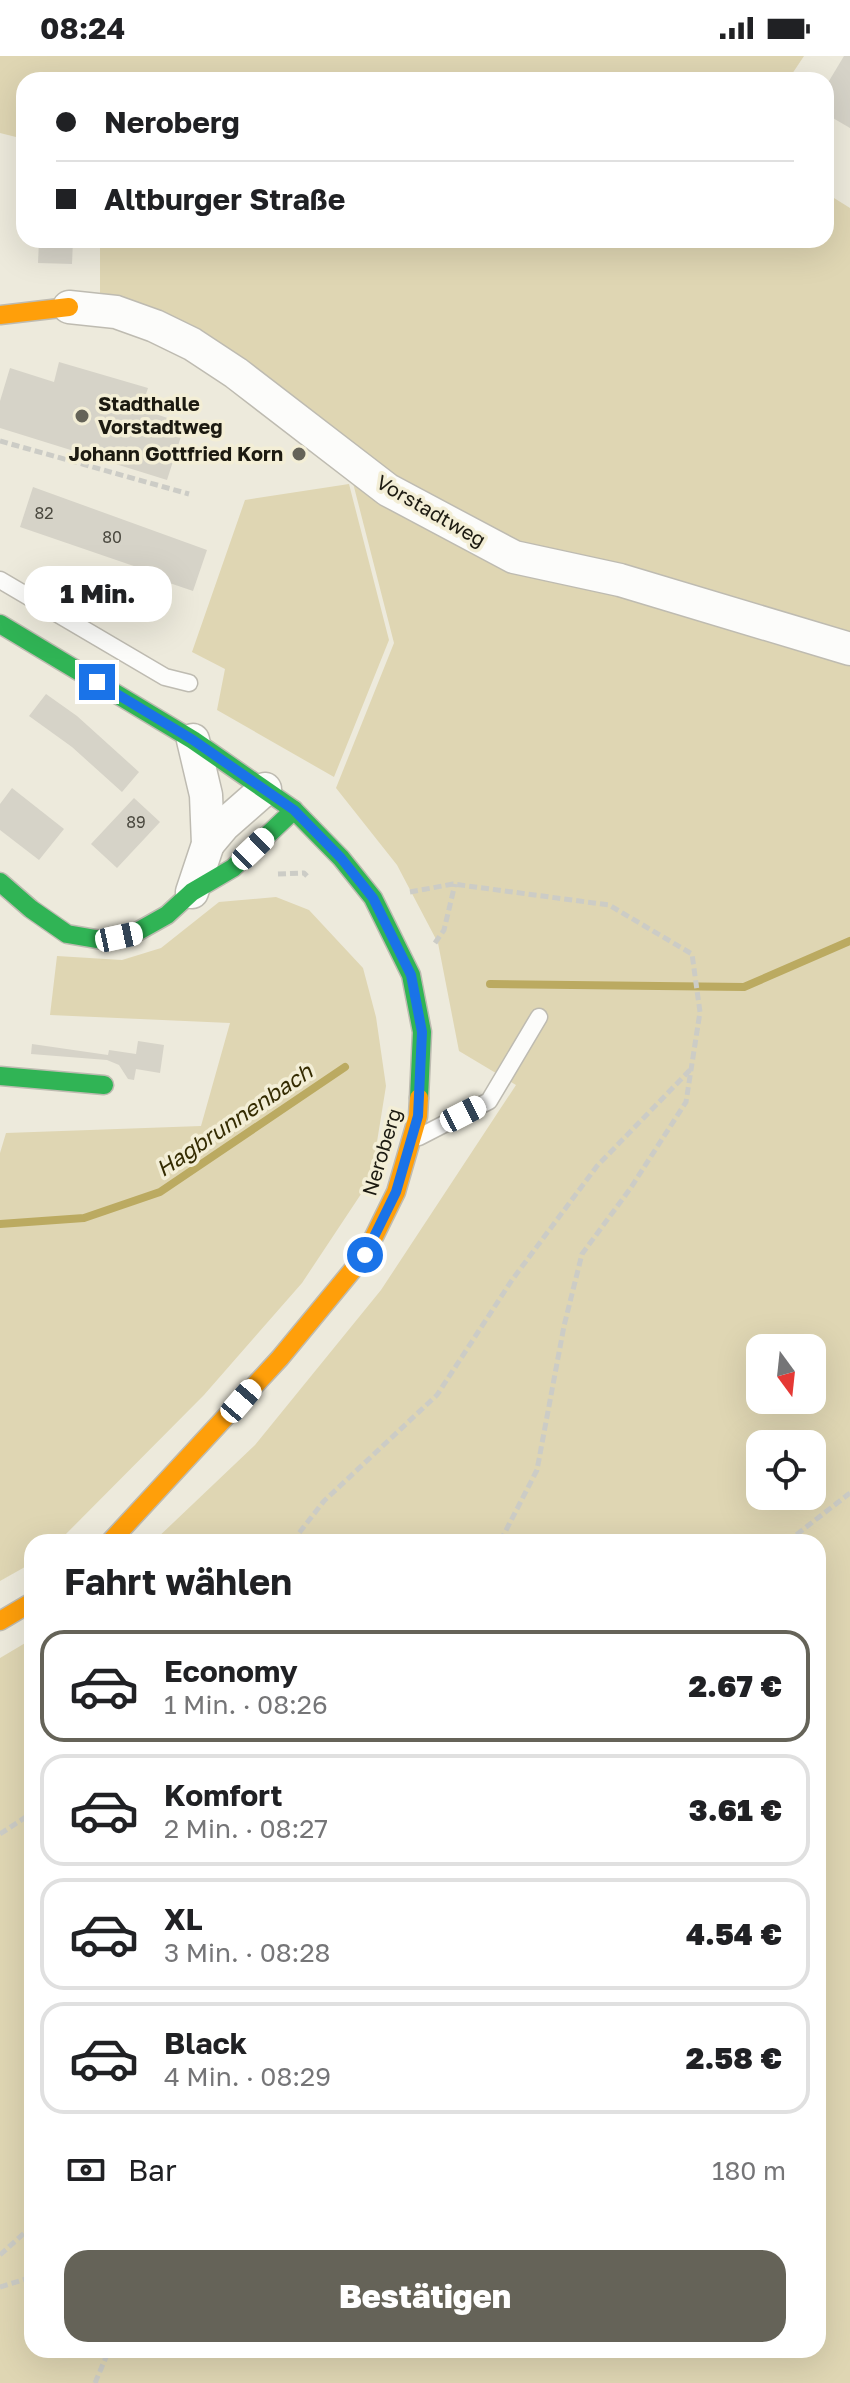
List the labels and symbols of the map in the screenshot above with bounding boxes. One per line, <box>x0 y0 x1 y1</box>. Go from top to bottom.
place label: Stadthalle Vorstadtweg <box>98 391 223 438</box>
marker: Stadthalle Vorstadtweg <box>73 407 91 425</box>
place label: Johann Gottfried Korn <box>69 441 283 465</box>
marker: Johann Gottfried Korn <box>290 445 308 463</box>
street label: Vorstadtweg <box>373 469 490 551</box>
house number: 82 <box>34 503 54 523</box>
house number: 80 <box>102 527 122 547</box>
callout: 1 Min. <box>23 566 171 622</box>
route end <box>79 664 115 700</box>
house number: 89 <box>126 812 146 832</box>
car <box>227 824 279 874</box>
car <box>93 920 145 954</box>
water label: Hagbrunnenbach <box>150 1056 318 1182</box>
car <box>436 1092 490 1136</box>
street label: Neroberg <box>356 1105 406 1198</box>
route start <box>347 1237 383 1273</box>
north arrow <box>746 1334 826 1414</box>
car <box>216 1375 266 1427</box>

